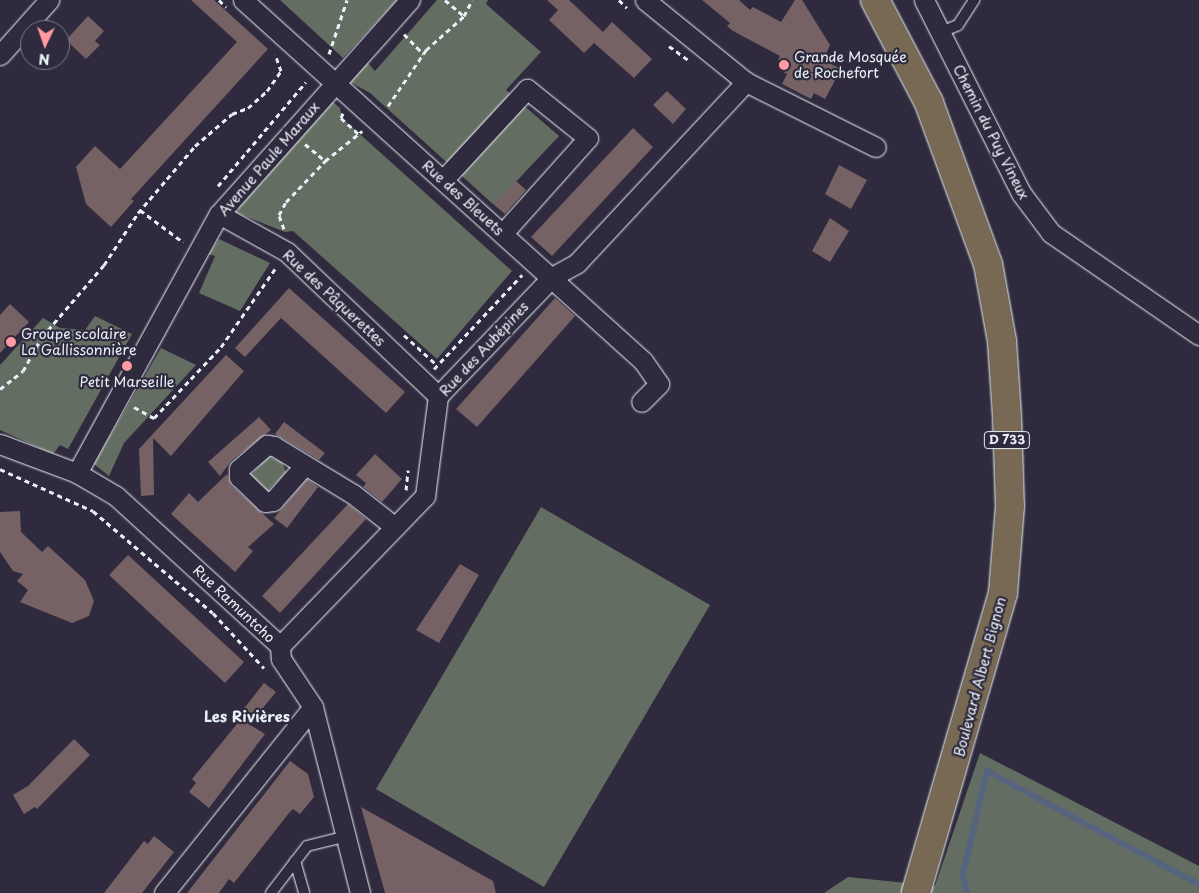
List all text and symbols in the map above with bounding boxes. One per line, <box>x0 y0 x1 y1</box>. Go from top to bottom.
north arrow <box>20 20 70 70</box>
text: N <box>38 49 50 70</box>
place label: Grande Mosquée de Rochefort <box>794 49 907 82</box>
marker: Grande Mosquée de Rochefort <box>778 59 790 71</box>
street label: Chemin du Puy Vineux <box>950 61 1032 203</box>
street label: Avenue Paule Maraux <box>215 99 323 219</box>
street label: Rue des Bleuets <box>418 156 508 240</box>
street label: Rue des Pâquerettes <box>279 246 389 350</box>
street label: Rue des Aubépines <box>435 297 533 401</box>
place label: Groupe scolaire La Gallissonnière <box>21 326 139 358</box>
marker: Groupe scolaire La Gallissonnière <box>5 336 17 348</box>
marker: Petit Marseille <box>121 360 133 372</box>
place label: Petit Marseille <box>79 374 175 390</box>
road number: D 733 <box>983 430 1031 450</box>
street label: Rue Ramuntcho <box>189 561 279 647</box>
street label: Boulevard Albert Bignon <box>950 595 1010 759</box>
district label: Les Rivières <box>203 707 291 725</box>

